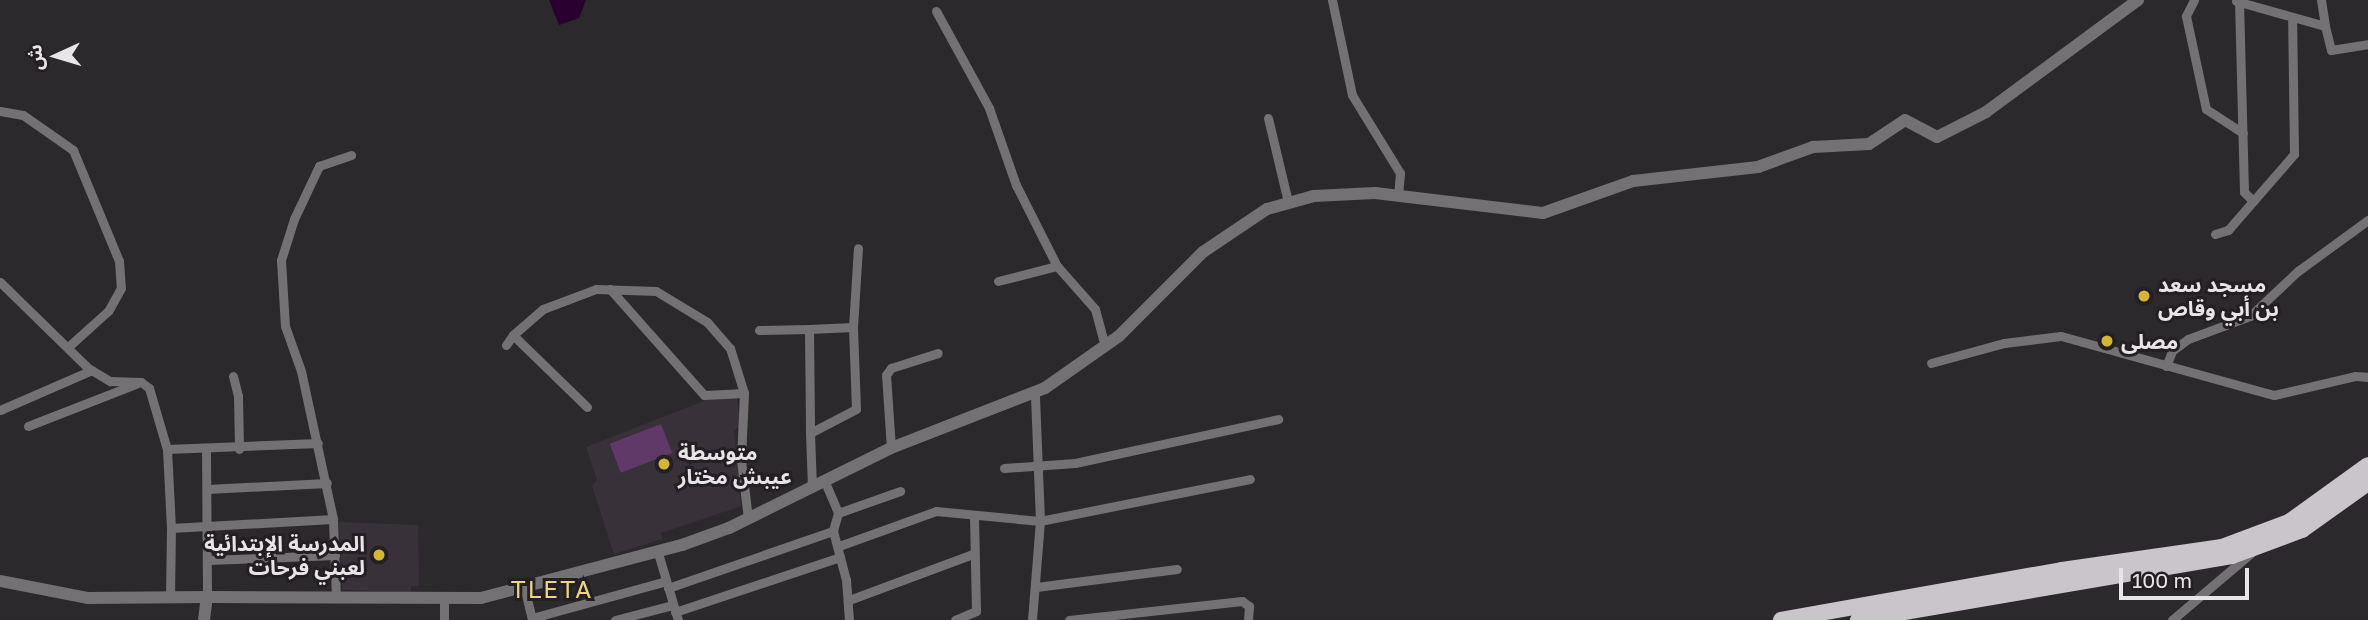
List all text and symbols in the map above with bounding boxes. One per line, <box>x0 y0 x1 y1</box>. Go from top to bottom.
north arrow <box>21 21 91 91</box>
text: ش <box>22 44 47 71</box>
place label: مسجد سعد بن أبي وقاص <box>2158 271 2279 321</box>
marker: مسجد سعد بن أبي وقاص <box>2136 288 2152 304</box>
place label: مصلى <box>2121 328 2178 354</box>
marker: مصلى <box>2099 333 2115 349</box>
place label: متوسطة عيبش مختار <box>678 439 792 489</box>
marker: متوسطة عيبش مختار <box>656 456 672 472</box>
place label: المدرسة الإبتدائية لعبني فرحات <box>204 530 365 580</box>
marker: المدرسة الإبتدائية لعبني فرحات <box>371 547 387 563</box>
scale bar <box>2123 554 2252 598</box>
text: 100 m <box>2132 567 2192 593</box>
district label: TLETA <box>511 575 593 603</box>

